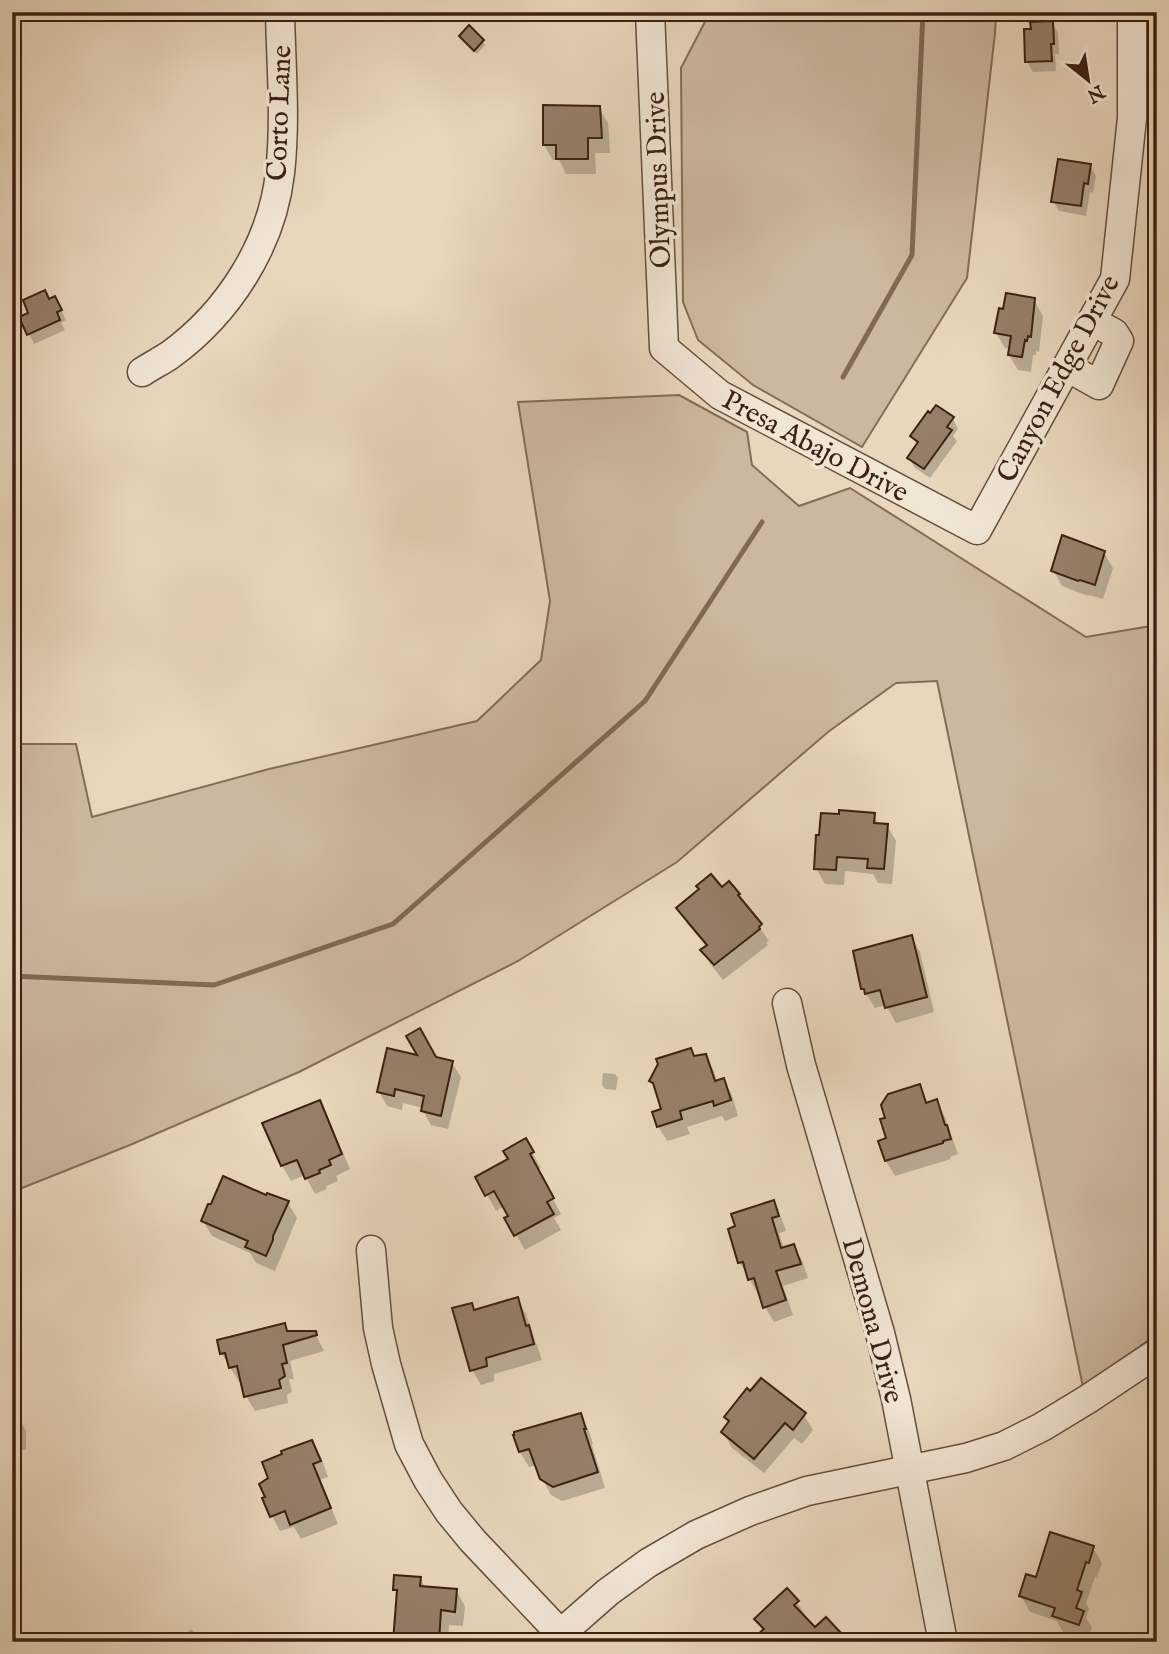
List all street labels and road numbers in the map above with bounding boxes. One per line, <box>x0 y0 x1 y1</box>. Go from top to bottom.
street label: Corto Lane <box>261 44 300 182</box>
street label: Olympus Drive <box>639 91 680 269</box>
street label: Canyon Edge Drive <box>990 269 1129 489</box>
street label: Presa Abajo Drive <box>715 383 914 511</box>
street label: Demona Drive <box>833 1234 911 1408</box>

